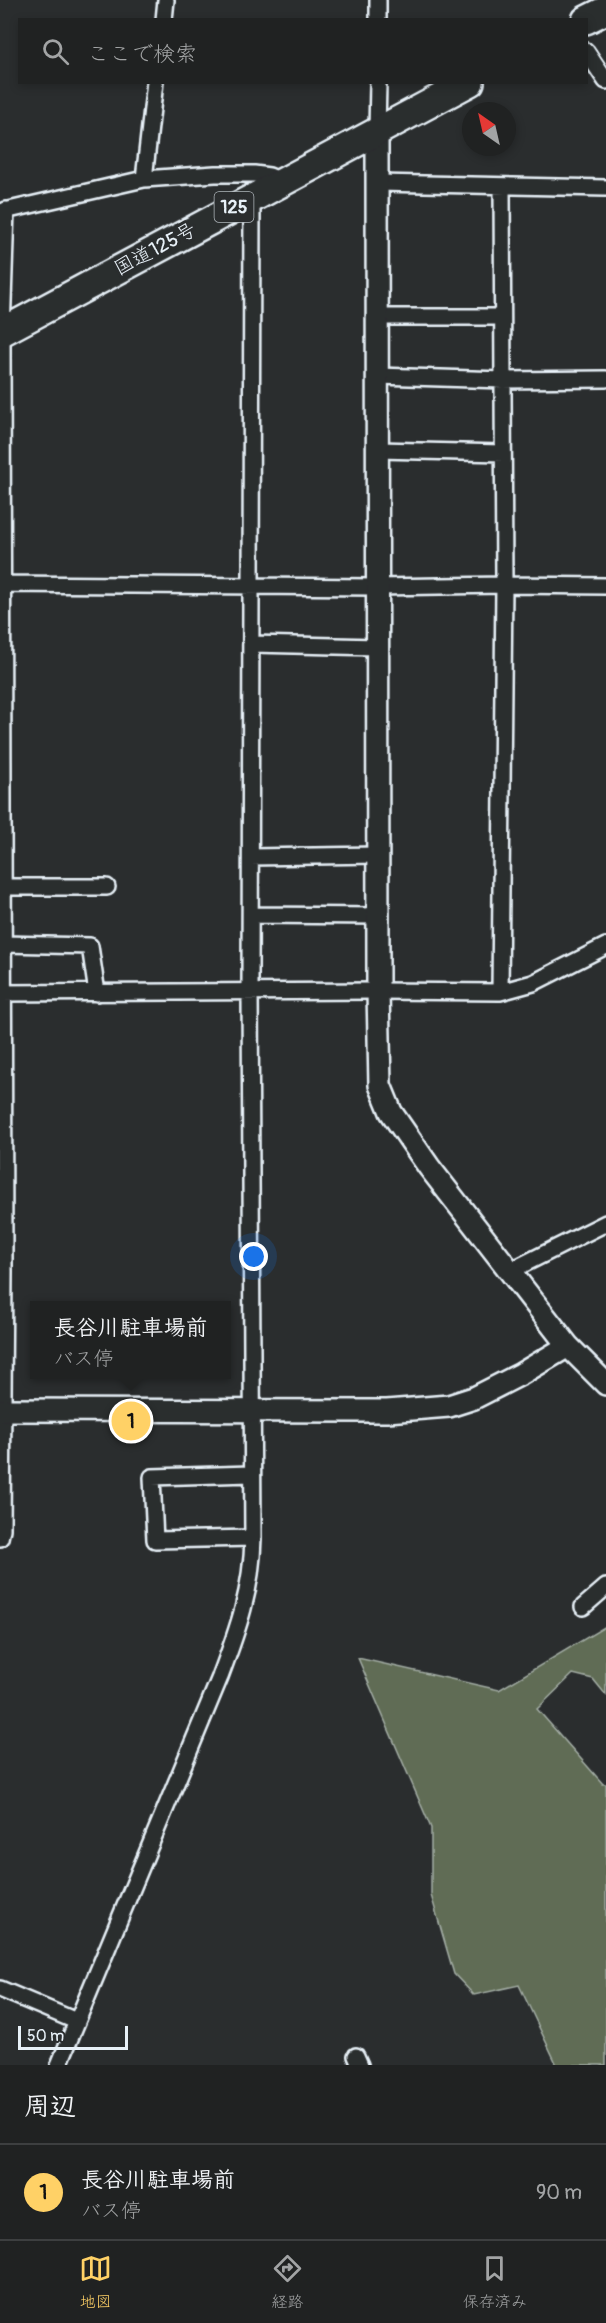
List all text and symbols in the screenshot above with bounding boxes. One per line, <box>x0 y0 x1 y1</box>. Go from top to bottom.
search box <box>18 18 588 84</box>
icon: search <box>39 35 72 68</box>
text: ここで検索 <box>87 40 197 68</box>
north arrow <box>462 102 516 156</box>
road number: 125 <box>214 192 254 222</box>
street label: 国道125号 <box>109 217 201 281</box>
your location <box>239 1242 268 1271</box>
popup <box>30 1301 231 1379</box>
text: 長谷川駐車場前 <box>53 1314 208 1342</box>
text: バス停 <box>53 1346 113 1371</box>
pin: 1 <box>112 1398 150 1444</box>
scale bar <box>18 2023 128 2050</box>
text: 50 m <box>27 2026 64 2046</box>
text: 周辺 <box>24 2091 76 2123</box>
text: 長谷川駐車場前 <box>81 2166 235 2194</box>
text: 1 <box>40 2180 47 2205</box>
text: 90 m <box>536 2180 582 2205</box>
text: バス停 <box>81 2198 141 2223</box>
tab: 地図 <box>79 2252 112 2312</box>
tab: 経路 <box>271 2252 304 2312</box>
tab: 保存済み <box>463 2252 527 2312</box>

